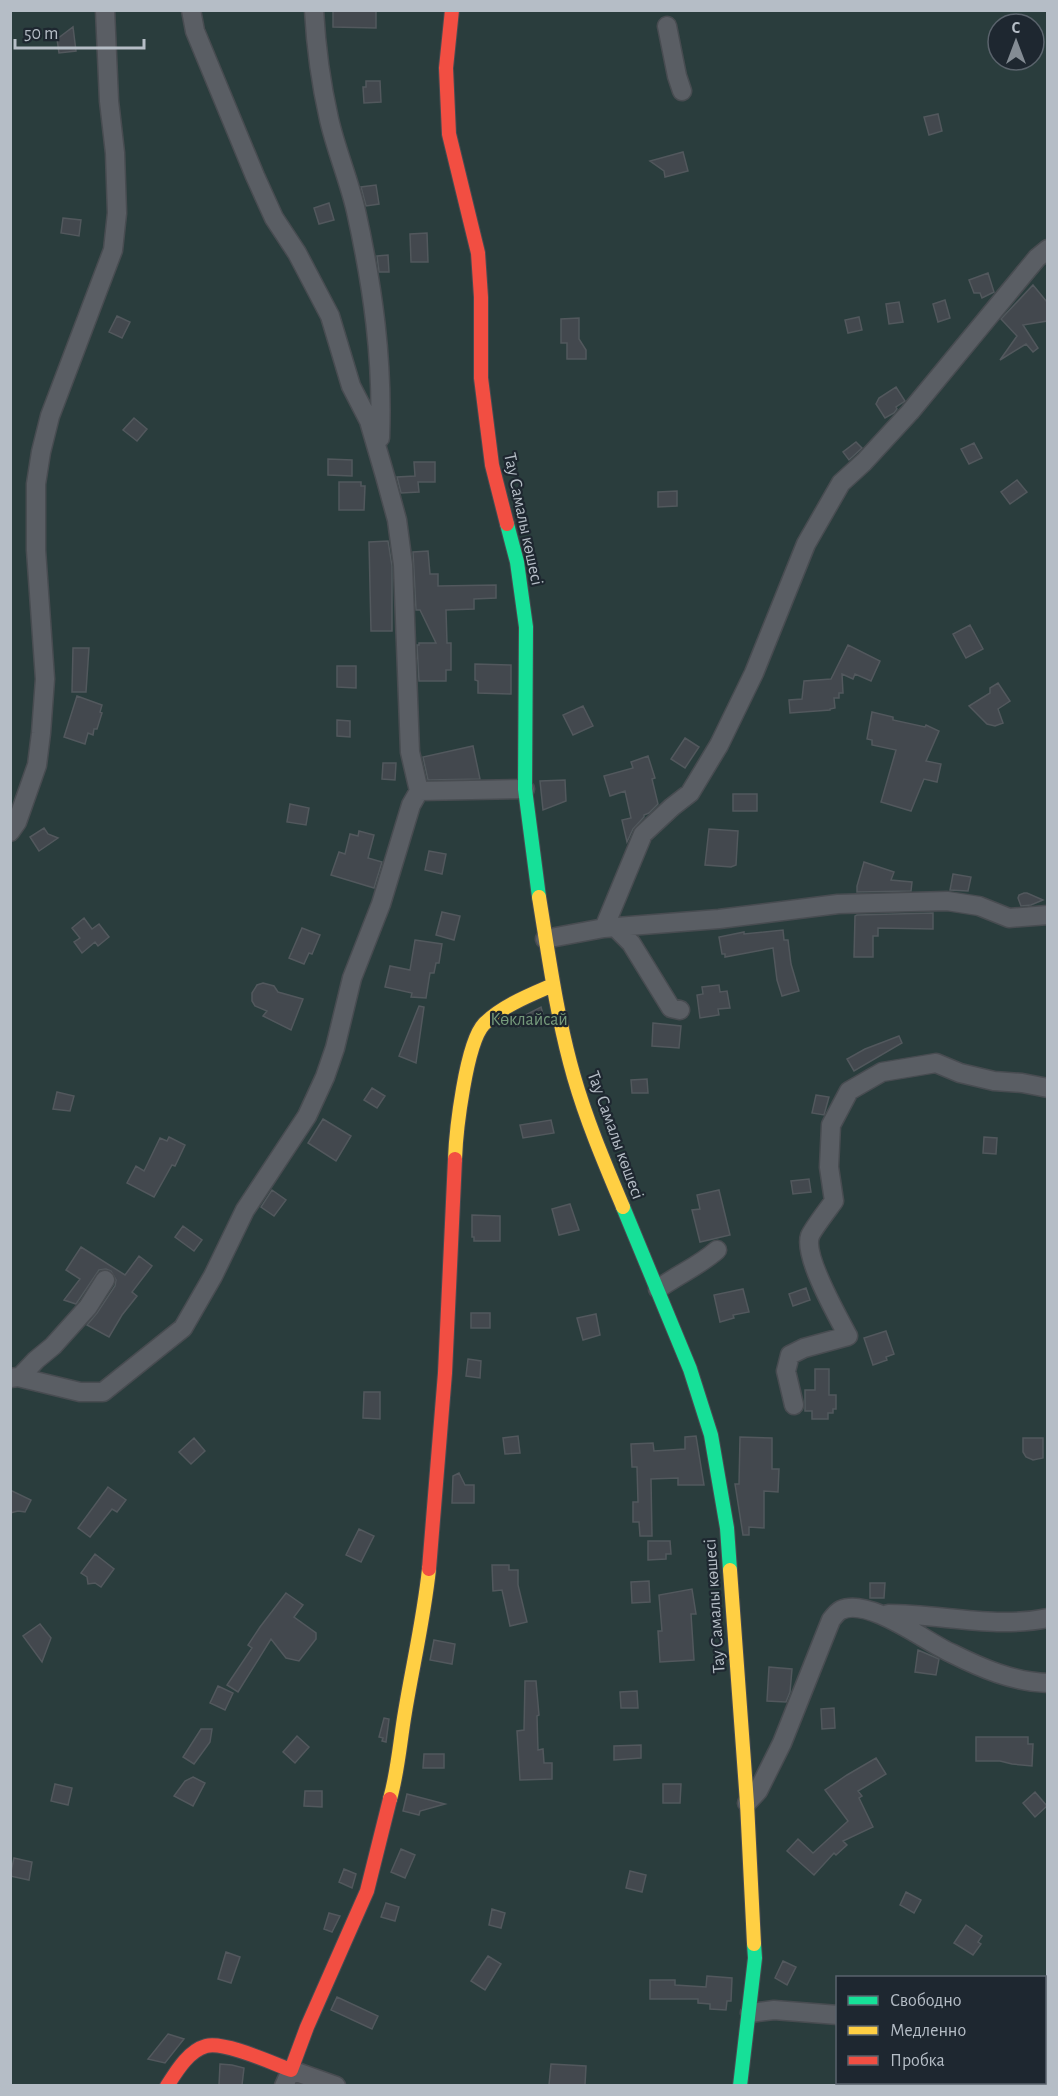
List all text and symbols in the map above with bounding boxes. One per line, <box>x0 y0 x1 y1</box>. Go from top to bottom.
scale bar <box>15 12 144 50</box>
north arrow <box>986 12 1046 72</box>
text: С <box>1012 20 1021 36</box>
text: 50 m <box>24 25 58 43</box>
street label: Тау Самалы көшесі <box>500 451 546 587</box>
park label: Көклайсай <box>490 1011 568 1029</box>
street label: Тау Самалы көшесі <box>584 1069 647 1202</box>
street label: Тау Самалы көшесі <box>701 1538 729 1674</box>
legend <box>836 1976 1046 2084</box>
text: Свободно <box>890 1991 962 2010</box>
text: Медленно <box>890 2022 966 2040</box>
text: Пробка <box>890 2051 945 2070</box>

